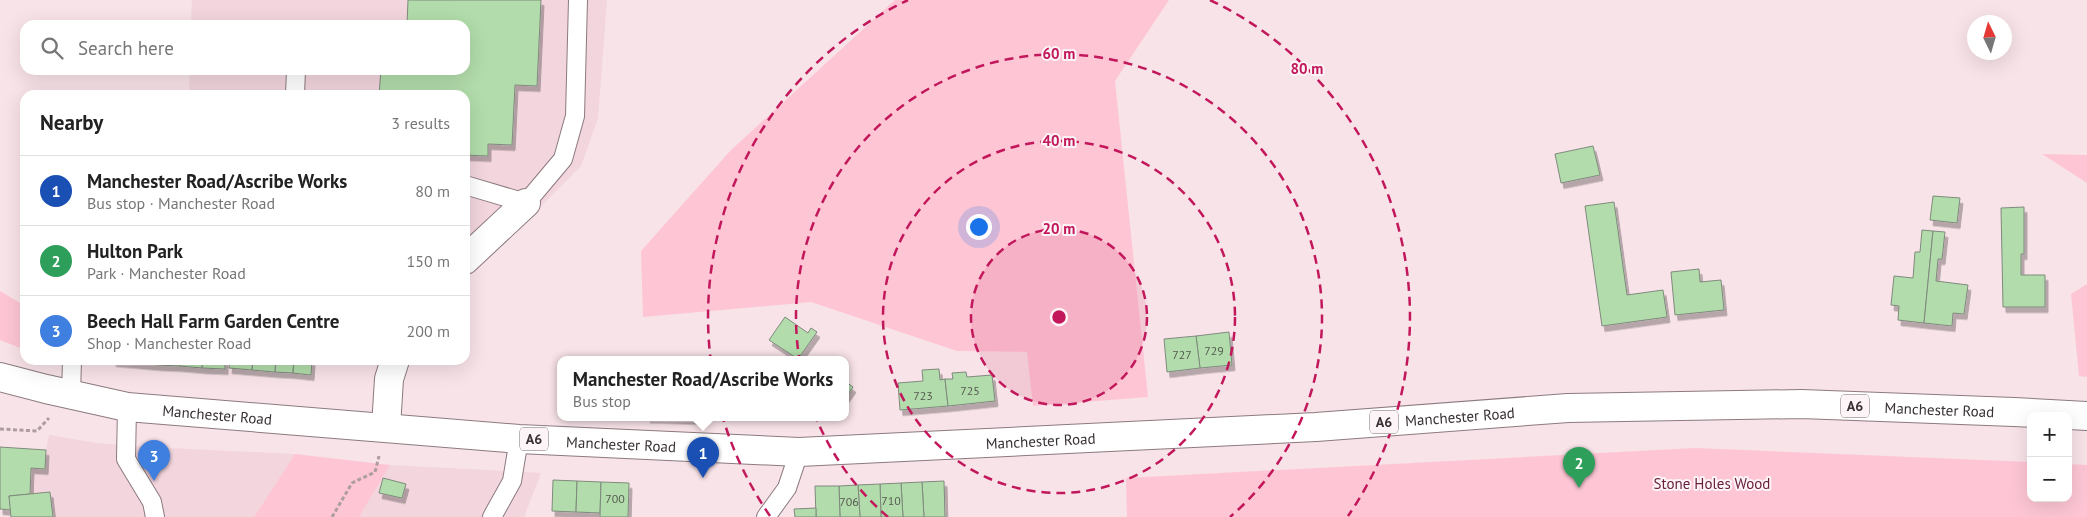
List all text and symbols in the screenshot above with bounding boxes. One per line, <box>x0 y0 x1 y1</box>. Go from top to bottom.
north arrow <box>1967 15 2012 60</box>
search box <box>20 20 470 75</box>
icon: search <box>38 34 66 62</box>
text: Search here <box>78 36 174 60</box>
text: 60 m <box>1043 44 1075 63</box>
text: 80 m <box>1291 59 1323 78</box>
text: Nearby <box>40 109 103 136</box>
text: 3 results <box>391 113 450 133</box>
text: 40 m <box>1043 131 1075 150</box>
text: Manchester Road/Ascribe Works <box>87 169 347 193</box>
text: 1 <box>51 181 61 201</box>
text: 80 m <box>415 181 450 201</box>
text: Bus stop · Manchester Road <box>87 193 275 213</box>
your location <box>966 214 992 240</box>
text: 20 m <box>1043 219 1075 238</box>
text: Hulton Park <box>87 239 183 263</box>
text: 2 <box>51 251 61 271</box>
text: 150 m <box>407 251 450 271</box>
text: Park · Manchester Road <box>87 263 246 283</box>
centre of rings <box>1050 308 1068 326</box>
text: Beech Hall Farm Garden Centre <box>87 309 339 333</box>
text: 3 <box>51 321 61 341</box>
text: 200 m <box>407 321 450 341</box>
text: Shop · Manchester Road <box>87 333 251 353</box>
house number: 729 <box>1204 343 1224 358</box>
house number: 727 <box>1172 347 1192 362</box>
popup <box>557 356 849 421</box>
text: Manchester Road/Ascribe Works <box>573 367 833 391</box>
house number: 725 <box>960 383 980 398</box>
house number: 723 <box>913 388 933 403</box>
text: Bus stop <box>573 391 631 411</box>
road number: A6 <box>1841 394 1869 418</box>
street label: Manchester Road <box>1884 398 1995 421</box>
street label: Manchester Road <box>162 400 273 428</box>
street label: Manchester Road <box>1404 403 1515 430</box>
road number: A6 <box>1370 411 1398 434</box>
map controls <box>2027 412 2072 502</box>
button: + <box>2027 412 2072 457</box>
road number: A6 <box>520 428 548 450</box>
street label: Manchester Road <box>985 428 1096 452</box>
street label: Manchester Road <box>566 432 676 456</box>
pin: 1 <box>687 437 719 478</box>
pin: 3 <box>138 440 170 481</box>
pin: 2 <box>1563 447 1595 488</box>
button: − <box>2027 457 2072 502</box>
park label: Stone Holes Wood <box>1654 474 1770 493</box>
house number: 700 <box>605 491 625 506</box>
house number: 710 <box>881 493 901 508</box>
house number: 706 <box>839 494 859 509</box>

